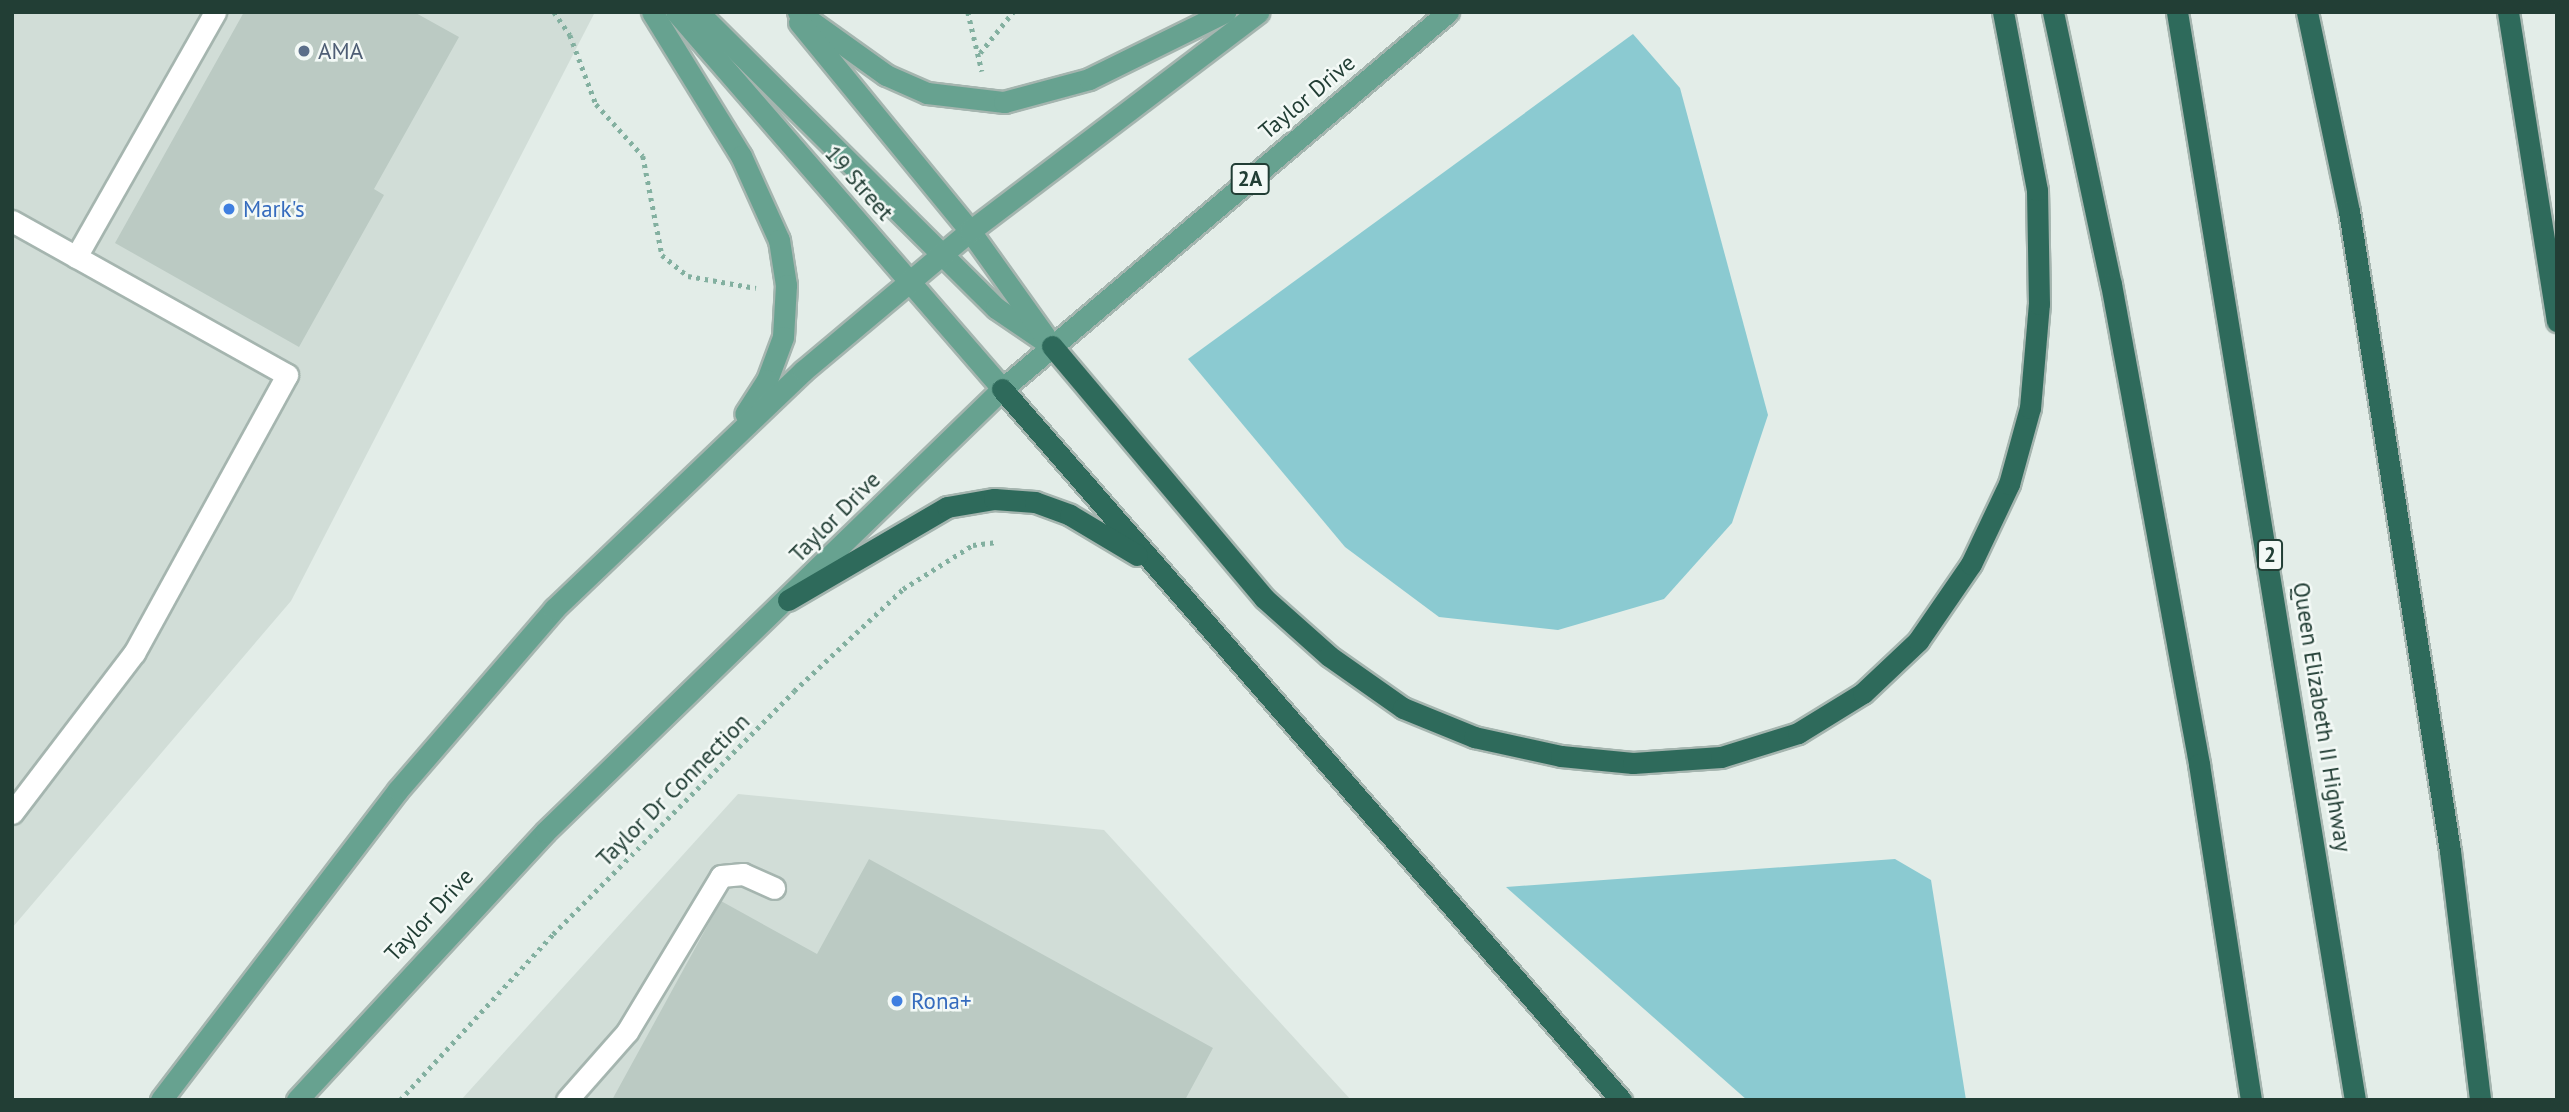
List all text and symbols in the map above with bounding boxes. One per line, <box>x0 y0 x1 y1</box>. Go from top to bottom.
place label: AMA <box>318 37 363 65</box>
marker: AMA <box>296 43 312 59</box>
street label: Taylor Drive <box>1253 49 1361 145</box>
street label: 19 Street <box>819 140 899 226</box>
road number: 2A <box>1229 162 1271 196</box>
place label: Mark's <box>243 195 305 223</box>
marker: Mark's <box>221 201 237 217</box>
street label: Taylor Drive <box>784 466 886 568</box>
road number: 2 <box>2256 538 2284 572</box>
street label: Queen Elizabeth II Highway <box>2287 580 2357 854</box>
street label: Taylor Dr Connection <box>591 708 755 872</box>
street label: Taylor Drive <box>379 863 479 967</box>
place label: Rona+ <box>911 987 972 1015</box>
marker: Rona+ <box>889 993 905 1009</box>

